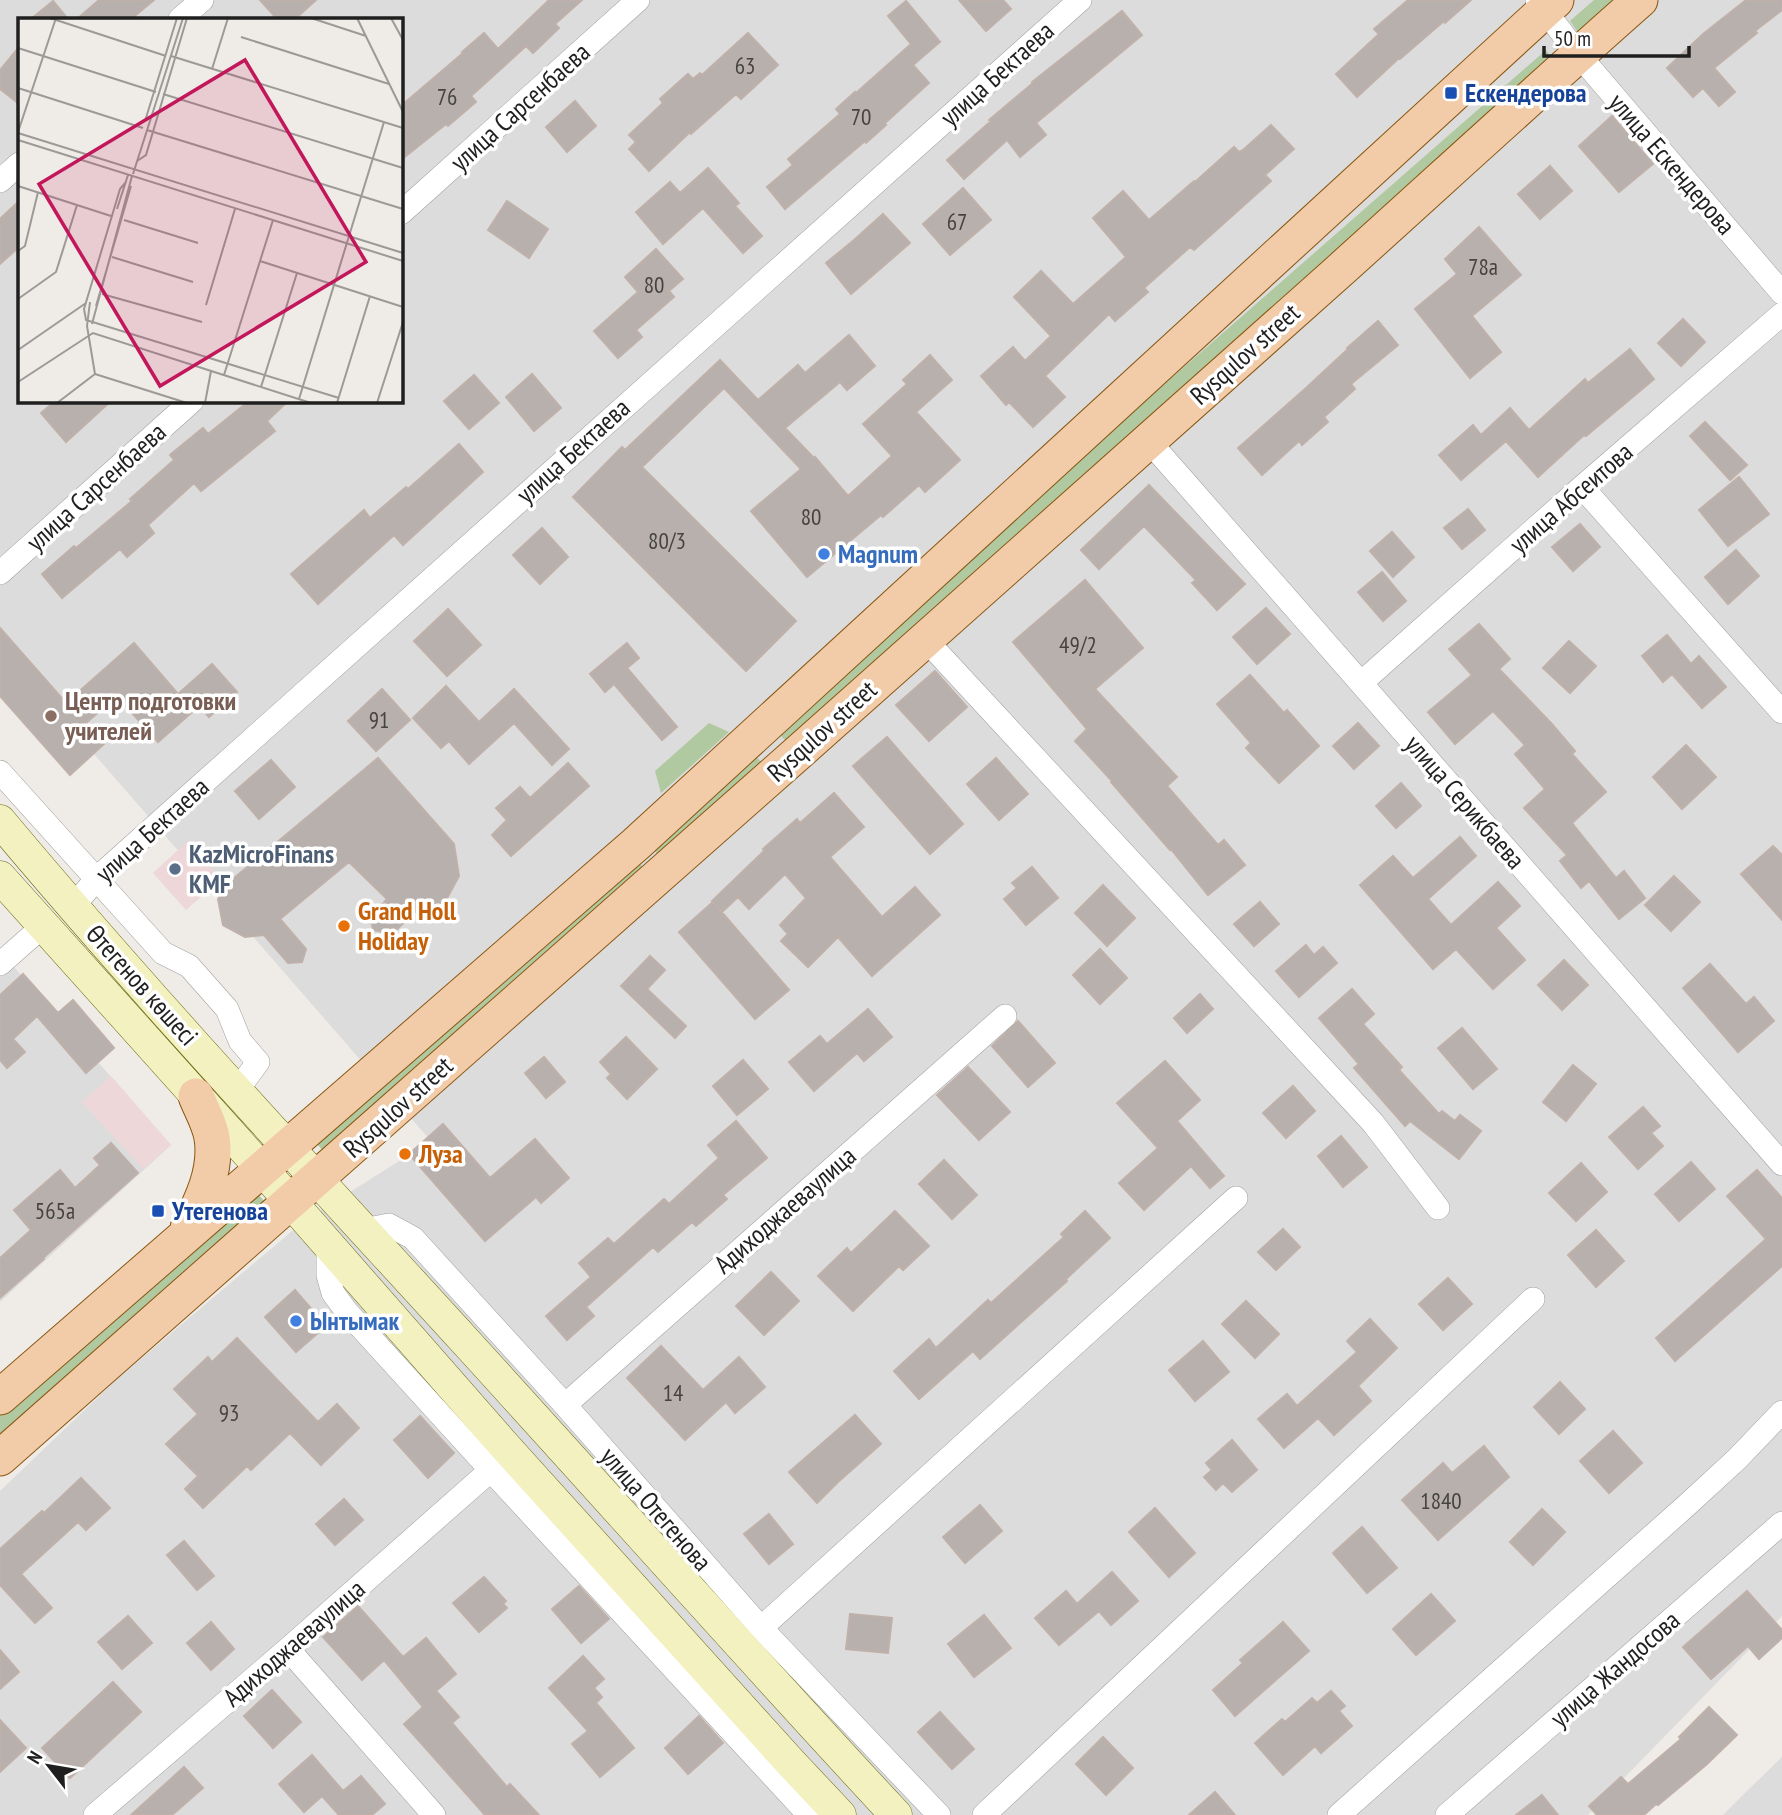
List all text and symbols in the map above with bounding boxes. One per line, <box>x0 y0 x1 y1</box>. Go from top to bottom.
street label: улица Бектаева <box>933 14 1060 133</box>
scale bar <box>1544 14 1689 58</box>
inset map <box>18 18 402 402</box>
text: 50 m <box>1554 25 1591 52</box>
street label: улица Сарсенбаева <box>443 35 596 178</box>
house number: 63 <box>735 51 755 80</box>
place label: Ескендерова <box>1465 76 1587 109</box>
house number: 76 <box>437 82 457 111</box>
marker: Ескендерова <box>1443 85 1459 101</box>
street label: улица Ескендерова <box>1602 86 1743 241</box>
house number: 70 <box>851 102 871 131</box>
house number: 67 <box>947 207 967 236</box>
house number: 78а <box>1468 252 1498 281</box>
house number: 80 <box>644 270 664 299</box>
street label: Rysqulov street <box>1183 296 1306 411</box>
street label: улица Бектаева <box>509 391 636 510</box>
street label: улица Сарсенбаева <box>19 415 172 558</box>
street label: улица Абсеитова <box>1502 435 1639 560</box>
house number: 80 <box>801 502 821 531</box>
house number: 80/3 <box>648 526 686 555</box>
place label: Magnum <box>838 537 918 570</box>
marker: Magnum <box>816 546 832 562</box>
house number: 49/2 <box>1059 630 1097 659</box>
street label: Rysqulov street <box>760 673 883 788</box>
place label: Центр подготовки учителей <box>64 684 236 747</box>
house number: 91 <box>369 705 389 734</box>
marker: Центр подготовки учителей <box>43 708 59 724</box>
street label: улица Серикбаева <box>1398 728 1533 875</box>
street label: улица Бектаева <box>88 770 215 889</box>
place label: KazMicroFinans KMF <box>189 837 334 900</box>
marker: KazMicroFinans KMF <box>167 861 183 877</box>
place label: Grand Holl Holiday <box>358 894 457 957</box>
street label: Өтегенов көшесі <box>79 917 205 1052</box>
marker: Grand Holl Holiday <box>336 918 352 934</box>
street label: Rysqulov street <box>336 1049 459 1164</box>
place label: Луза <box>418 1137 463 1170</box>
street label: Адиходжаеваулица <box>707 1139 862 1280</box>
marker: Луза <box>397 1146 413 1162</box>
place label: Утегенова <box>171 1194 268 1227</box>
house number: 565а <box>35 1196 75 1225</box>
marker: Утегенова <box>150 1203 166 1219</box>
place label: Ынтымак <box>310 1304 399 1337</box>
marker: Ынтымак <box>288 1313 304 1329</box>
house number: 14 <box>663 1378 683 1407</box>
house number: 93 <box>219 1398 239 1427</box>
street label: улица Отегенова <box>594 1440 719 1577</box>
house number: 1840 <box>1420 1486 1462 1515</box>
street label: Адиходжаеваулица <box>216 1572 371 1713</box>
street label: улица Жандосова <box>1543 1603 1686 1734</box>
north arrow <box>14 1731 84 1801</box>
text: N <box>21 1747 47 1768</box>

